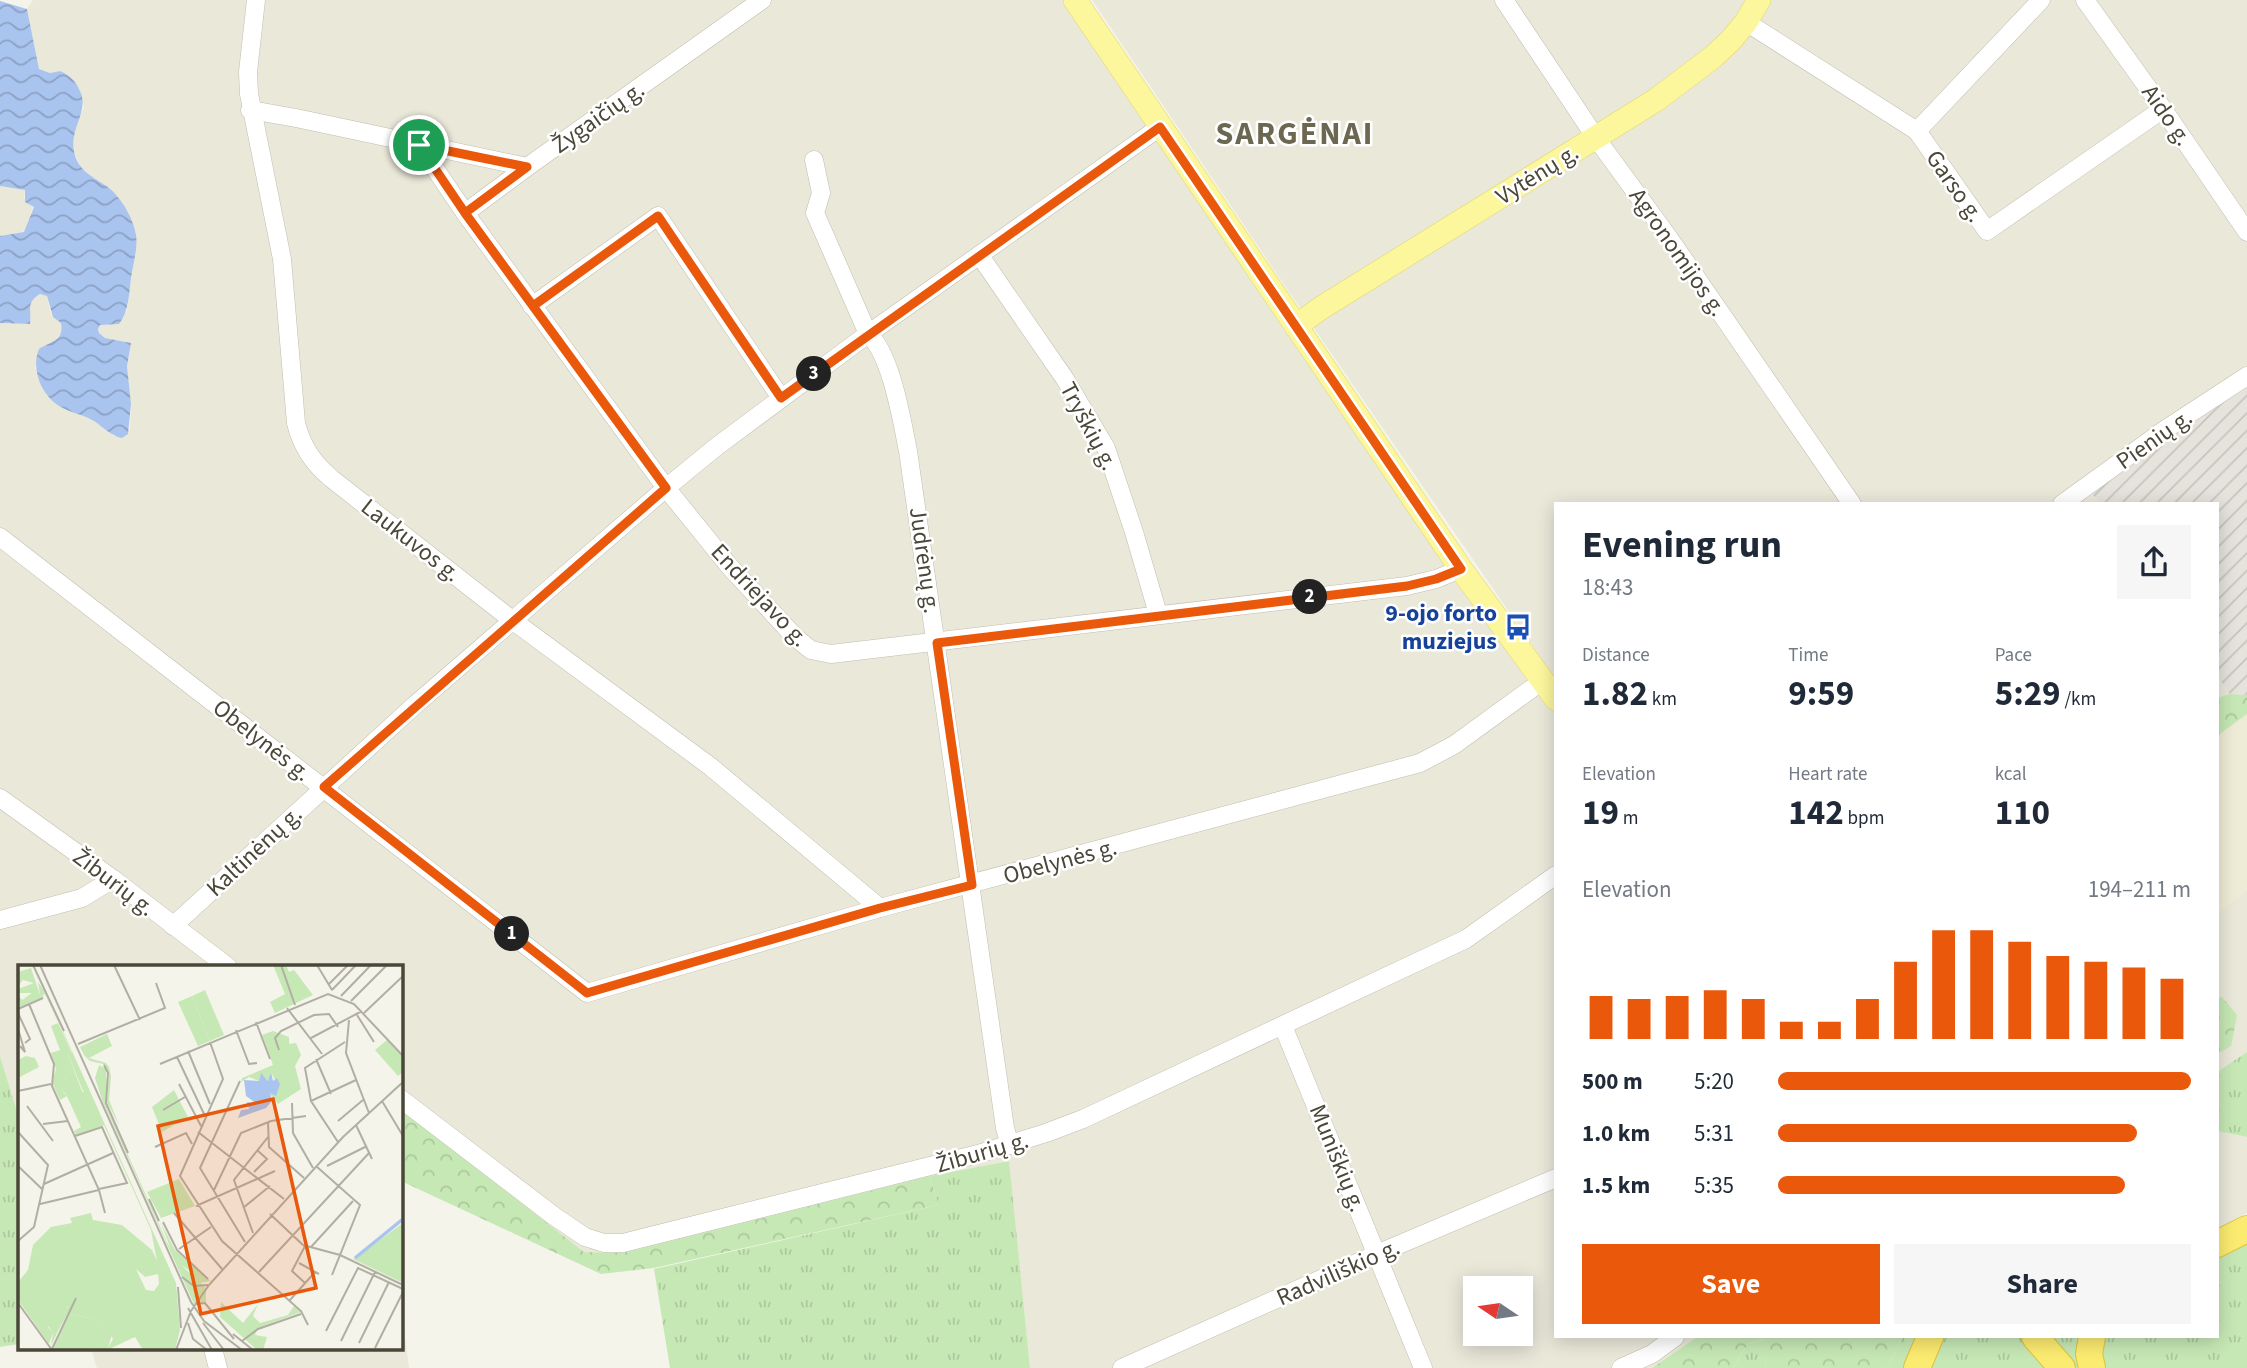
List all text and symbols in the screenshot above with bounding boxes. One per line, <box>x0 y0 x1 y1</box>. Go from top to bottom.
street label: Žygaičių g. <box>545 73 652 162</box>
street label: Aido g. <box>2133 77 2200 153</box>
district label: SARGĖNAI <box>1216 111 1374 157</box>
pin <box>389 115 449 175</box>
icon: arrive <box>400 126 438 164</box>
street label: Vytėnų g. <box>1489 135 1586 214</box>
street label: Garso g. <box>1917 143 1992 230</box>
street label: Agronomijos g. <box>1620 181 1735 324</box>
pin: 3 <box>796 356 832 392</box>
text: 3 <box>808 360 819 387</box>
street label: Tryškių g. <box>1051 376 1126 477</box>
street label: Pienių g. <box>2109 400 2200 479</box>
street label: Laukuvos g. <box>353 490 468 591</box>
street label: Judrėnų g. <box>900 505 949 615</box>
text: Evening run <box>1582 518 1782 572</box>
button: share <box>2117 525 2191 599</box>
street label: Endriejavo g. <box>702 536 817 655</box>
text: 18:43 <box>1582 571 1633 604</box>
pin: 2 <box>1292 580 1328 614</box>
text: 2 <box>1304 583 1315 610</box>
place label: 9-ojo forto muziejus <box>1385 596 1497 659</box>
bus stop icon: 9-ojo forto muziejus <box>1503 612 1533 642</box>
text: Distance <box>1582 642 1650 669</box>
text: Time <box>1788 642 1828 669</box>
text: Pace <box>1995 642 2032 669</box>
text: 1.82 <box>1582 669 1648 719</box>
text: 9:59 <box>1788 669 1854 719</box>
text: 5:29 <box>1995 669 2061 719</box>
text: km <box>1648 686 1677 713</box>
text: /km <box>2061 686 2096 713</box>
street label: Obelynės g. <box>205 691 318 790</box>
text: Elevation <box>1582 761 1656 788</box>
text: Heart rate <box>1788 761 1867 788</box>
text: kcal <box>1995 761 2027 788</box>
text: 19 <box>1582 788 1619 838</box>
text: 142 <box>1788 788 1844 838</box>
text: 110 <box>1995 788 2050 838</box>
street label: Kaltinėnų g. <box>198 798 310 905</box>
text: m <box>1619 805 1639 832</box>
text: bpm <box>1844 805 1884 832</box>
street label: Obelynės g. <box>999 830 1121 893</box>
street label: Žiburių g. <box>65 840 162 925</box>
text: Elevation <box>1582 873 1672 906</box>
text: 194–211 m <box>2088 873 2191 906</box>
pin: 1 <box>494 916 530 951</box>
text: 1 <box>506 920 517 947</box>
inset map <box>18 965 402 1350</box>
text: 500 m <box>1582 1065 1643 1098</box>
text: 5:20 <box>1694 1065 1734 1098</box>
street label: Muniškių g. <box>1300 1099 1375 1217</box>
text: 1.0 km <box>1582 1117 1650 1150</box>
text: 5:31 <box>1694 1117 1734 1150</box>
street label: Žiburių g. <box>931 1123 1033 1182</box>
text: 1.5 km <box>1582 1169 1650 1202</box>
text: 5:35 <box>1694 1169 1734 1202</box>
street label: Radviliškio g. <box>1271 1230 1406 1315</box>
button: Save <box>1582 1244 1880 1324</box>
button: Share <box>1894 1244 2191 1324</box>
north arrow <box>1463 1276 1533 1346</box>
map controls <box>1463 1276 1533 1346</box>

